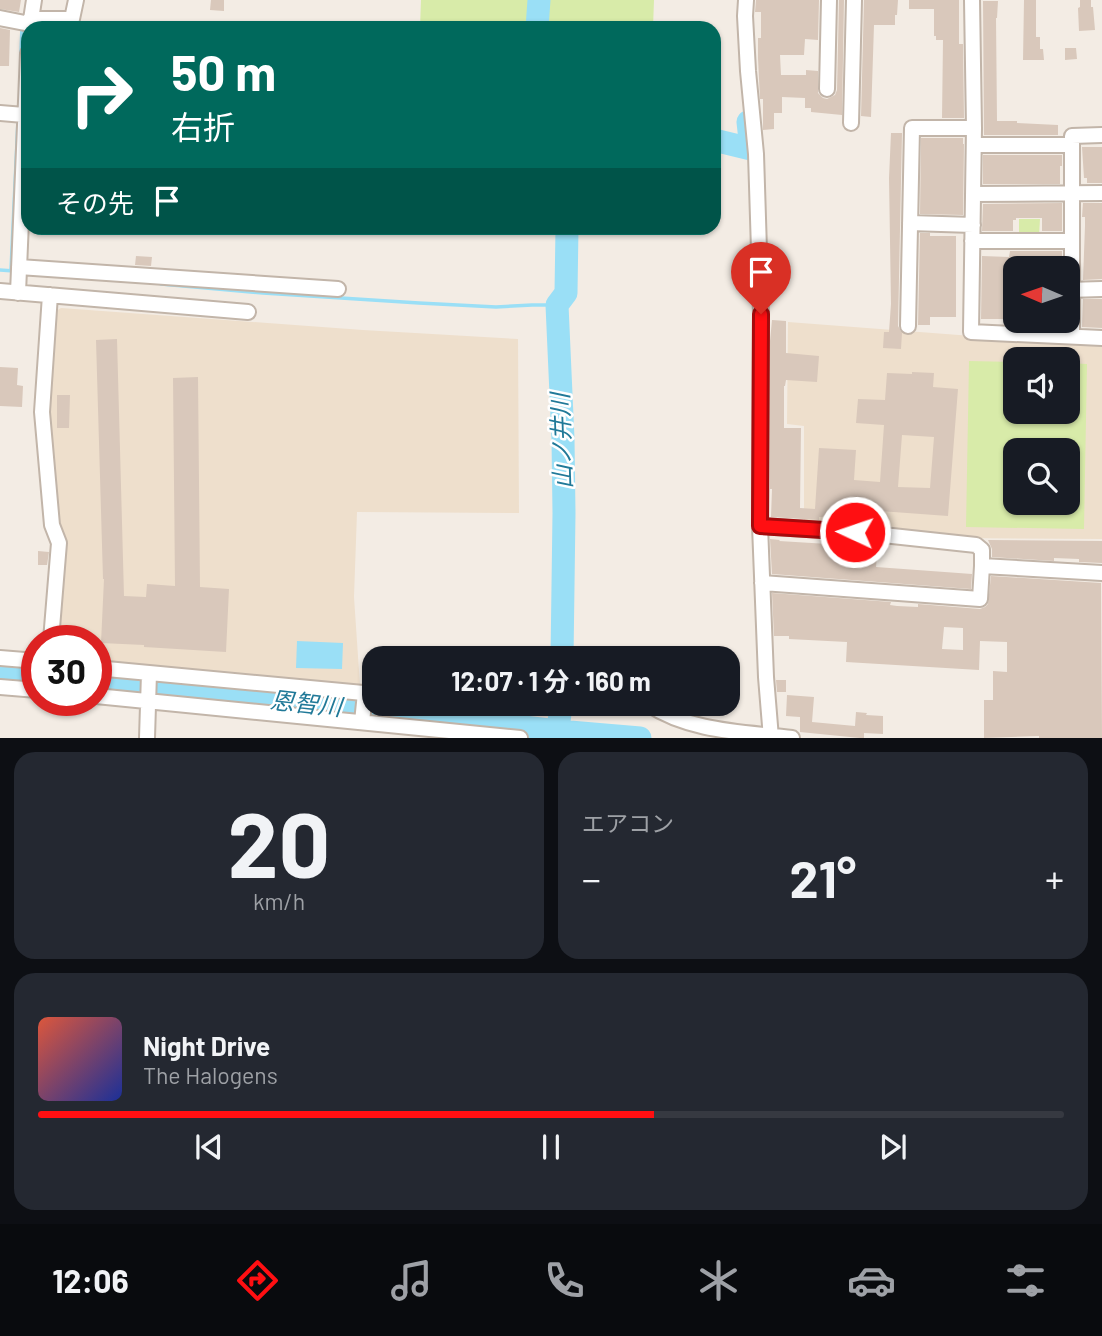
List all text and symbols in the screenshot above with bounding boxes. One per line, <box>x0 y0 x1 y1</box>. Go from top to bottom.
text: 50 m <box>171 42 276 101</box>
icon: right <box>56 49 147 140</box>
text: 右折 <box>171 107 235 145</box>
icon: arrive <box>148 182 186 220</box>
text: その先 <box>56 187 134 218</box>
pin <box>731 242 791 314</box>
icon: arrive <box>742 253 780 291</box>
north arrow <box>1003 256 1080 332</box>
map controls <box>1003 256 1080 515</box>
button: sound <box>1003 347 1080 424</box>
water label: 山ノ井川 <box>544 390 577 490</box>
button: search <box>1003 438 1080 515</box>
position arrow <box>818 495 892 569</box>
speed limit sign: 30 <box>21 625 112 716</box>
text: 12:07 · 1 分 · 160 m <box>451 665 651 696</box>
water label: 恩智川 <box>269 684 346 721</box>
text: 20 <box>228 787 330 896</box>
text: エアコン <box>582 809 674 837</box>
text: 21° <box>790 846 856 908</box>
text: − <box>582 855 601 901</box>
text: + <box>1045 855 1064 901</box>
text: km/h <box>253 887 305 915</box>
text: Night Drive <box>143 1030 270 1061</box>
text: The Halogens <box>143 1061 278 1089</box>
icon: previous <box>190 1128 228 1166</box>
icon: pause <box>532 1128 570 1166</box>
icon: next <box>874 1128 912 1166</box>
icon: directions <box>233 1256 282 1305</box>
icon: music <box>387 1256 436 1305</box>
icon: phone <box>540 1256 589 1305</box>
icon: climate <box>694 1256 743 1305</box>
icon: car <box>847 1256 896 1305</box>
icon: filters <box>1001 1256 1050 1305</box>
text: 12:06 <box>52 1261 129 1299</box>

